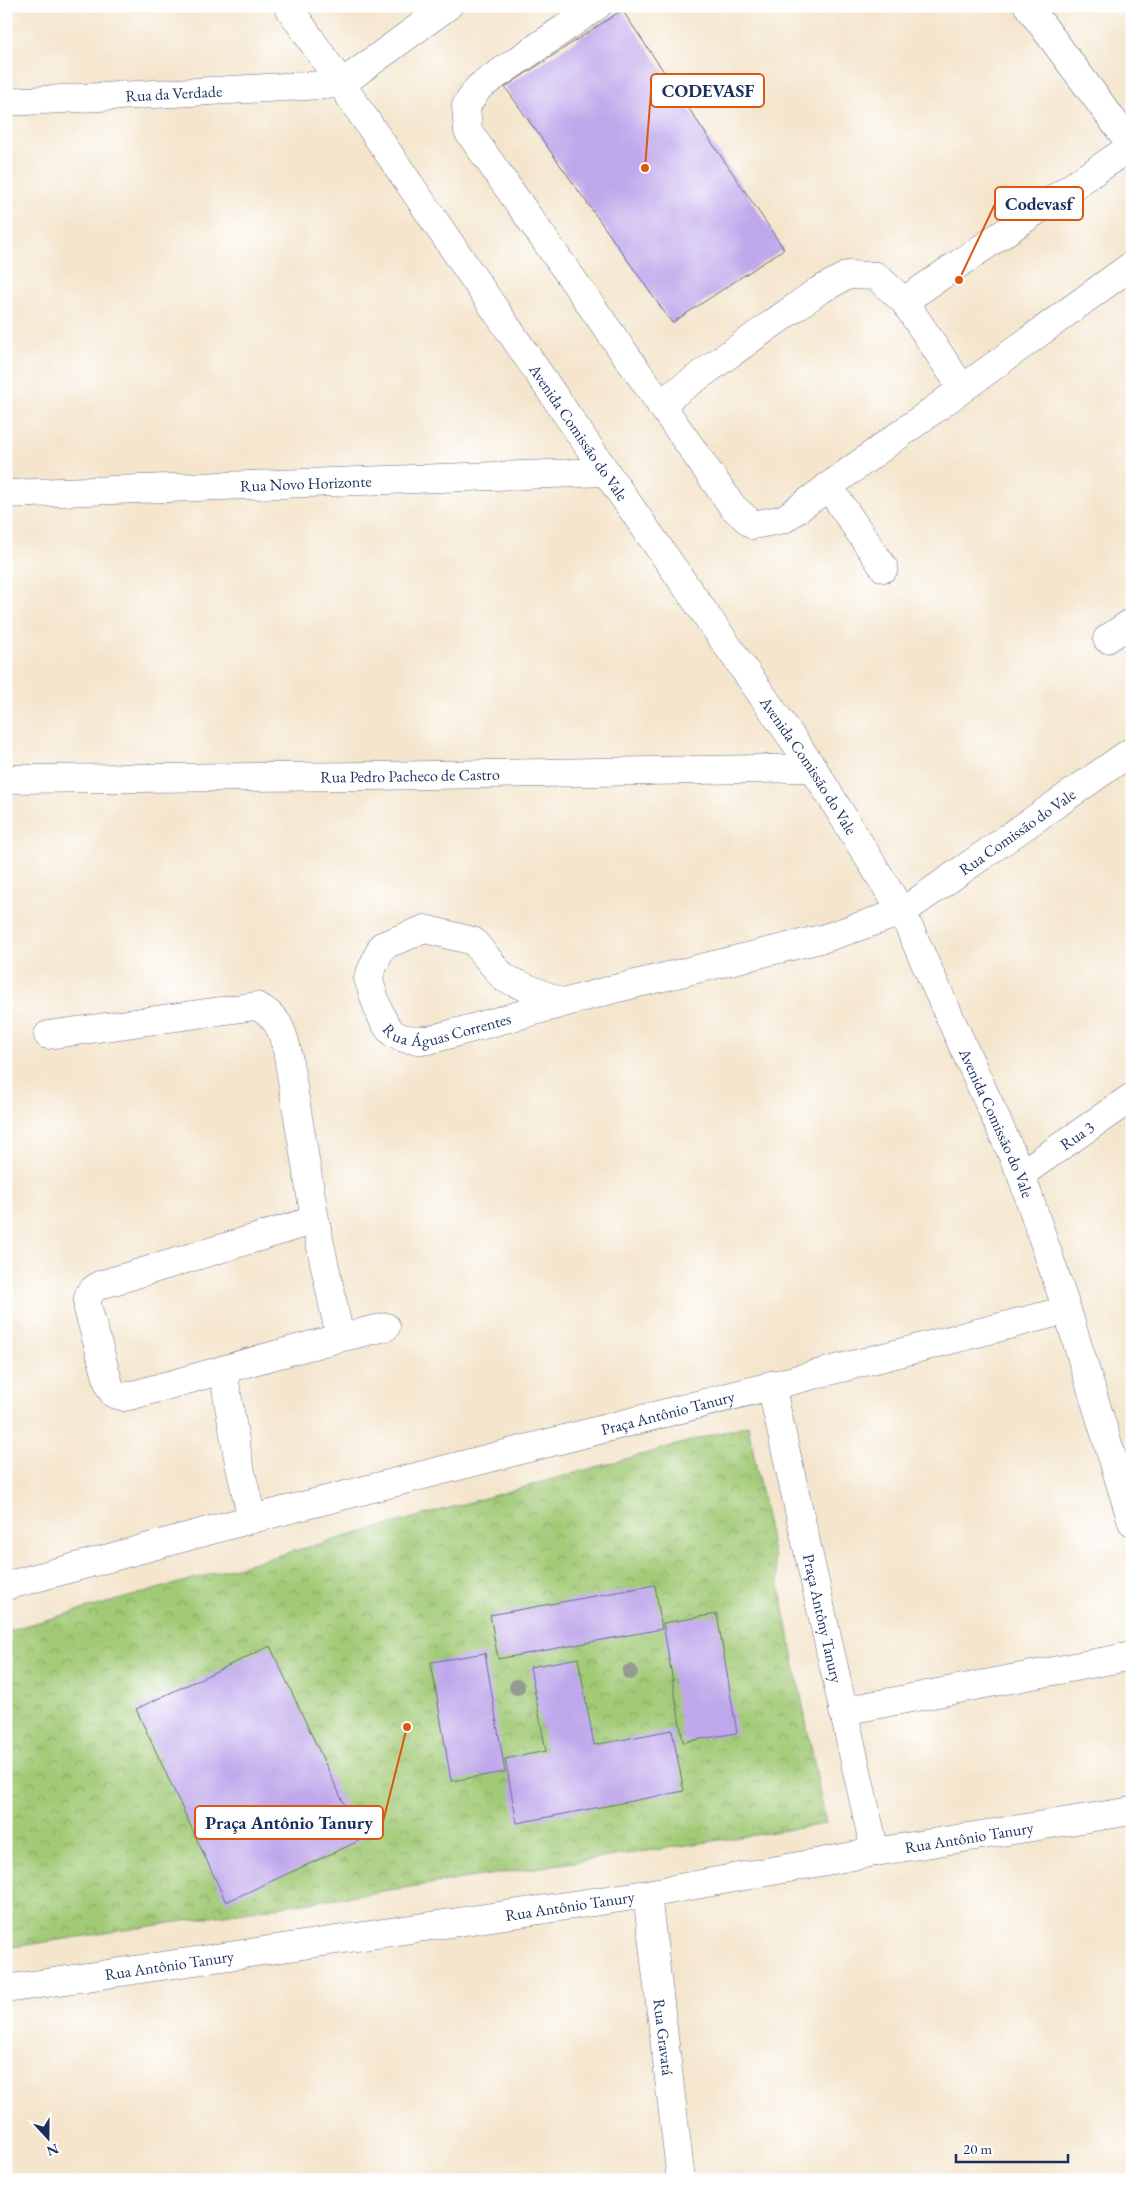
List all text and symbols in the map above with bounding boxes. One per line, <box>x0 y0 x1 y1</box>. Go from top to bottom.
callout: CODEVASF <box>651 74 764 107</box>
text: CODEVASF <box>662 79 754 102</box>
street label: Rua da Verdade <box>125 80 223 106</box>
callout: Codevasf <box>995 187 1083 220</box>
text: Codevasf <box>1005 192 1075 215</box>
street label: Avenida Comissão do Vale <box>524 359 633 505</box>
street label: Rua Novo Horizonte <box>240 470 372 496</box>
street label: Avenida Comissão do Vale <box>755 691 862 838</box>
street label: Rua Pedro Pacheco de Castro <box>320 763 500 787</box>
street label: Rua Comissão do Vale <box>954 783 1079 880</box>
street label: Rua Águas Correntes <box>378 1007 513 1051</box>
street label: Avenida Comissão do Vale <box>954 1044 1039 1200</box>
street label: Rua 3 <box>1056 1116 1098 1154</box>
street label: Praça Antônio Tanury <box>599 1385 738 1440</box>
street label: Praça Antôny Tanury <box>798 1552 848 1686</box>
callout: Praça Antônio Tanury <box>195 1806 383 1839</box>
text: Praça Antônio Tanury <box>205 1811 373 1834</box>
street label: Rua Antônio Tanury <box>903 1816 1036 1858</box>
street label: Rua Antônio Tanury <box>504 1885 637 1925</box>
street label: Rua Antônio Tanury <box>103 1945 236 1985</box>
street label: Rua Gravatá <box>649 1997 679 2077</box>
north arrow <box>22 2114 72 2164</box>
scale bar <box>956 2131 1068 2163</box>
text: 20 m <box>963 2139 992 2158</box>
text: N <box>44 2140 61 2161</box>

